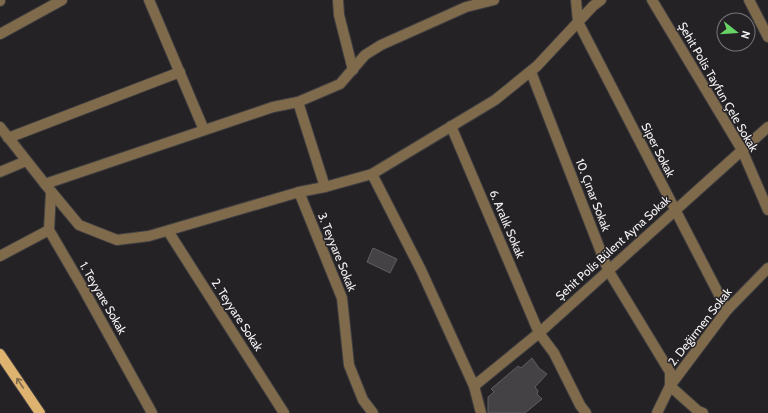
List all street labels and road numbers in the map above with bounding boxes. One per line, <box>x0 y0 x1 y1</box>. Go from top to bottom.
street label: Şehit Polis Tayfun Çele Sokak <box>675 19 762 155</box>
street label: Siper Sokak <box>638 120 679 180</box>
street label: 10. Çınar Sokak <box>573 156 614 234</box>
street label: 6. Aralık Sokak <box>486 188 529 261</box>
street label: Şehit Polis Bülent Ayna Sokak <box>552 192 674 303</box>
street label: 3. Teyyare Sokak <box>315 210 360 294</box>
street label: 1. Teyyare Sokak <box>77 259 130 337</box>
street label: 2. Teyyare Sokak <box>208 276 267 354</box>
street label: 2. Değirmen Sokak <box>665 284 735 369</box>

